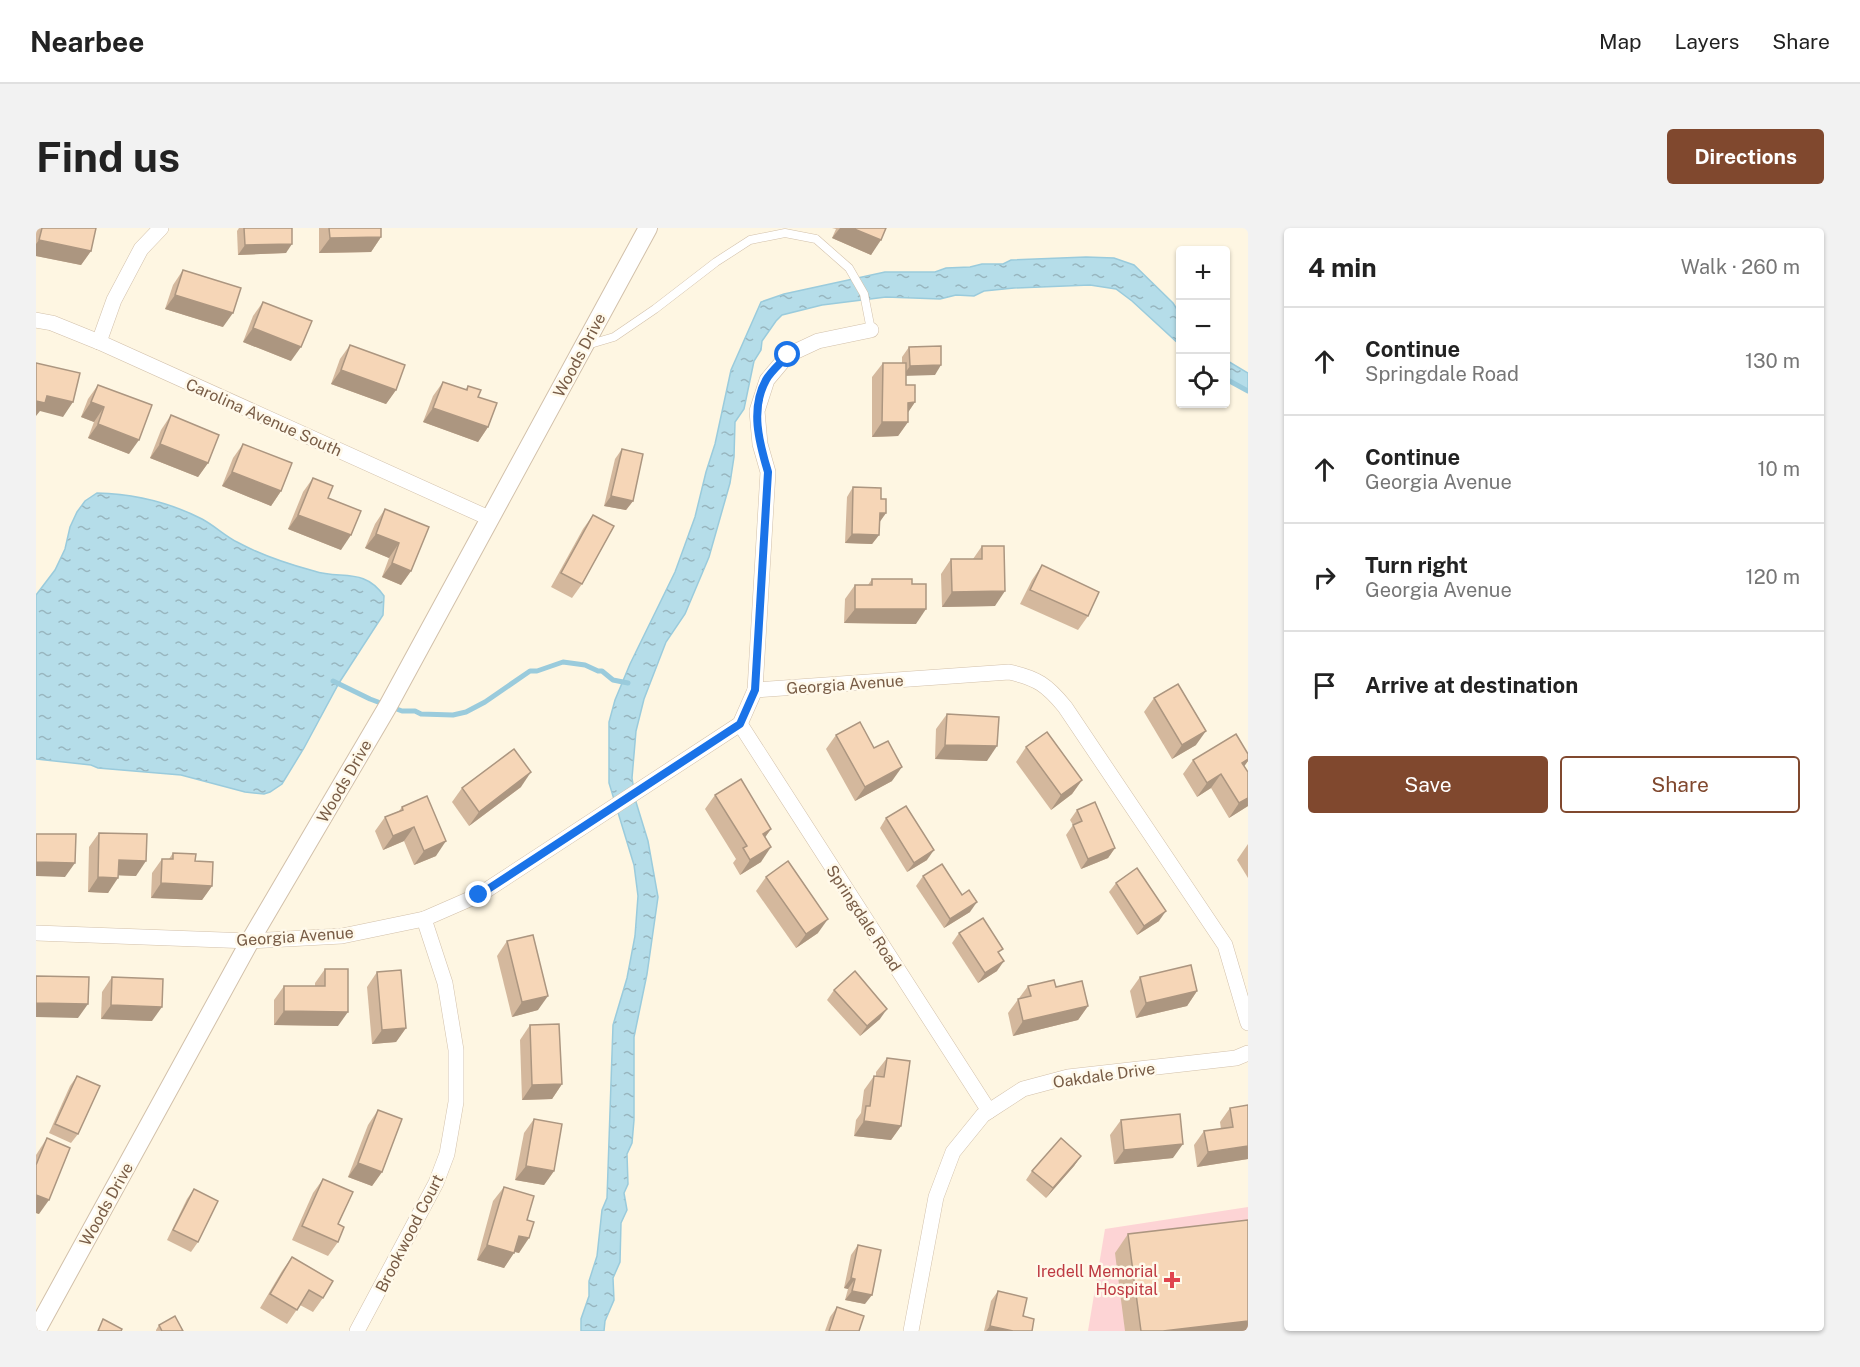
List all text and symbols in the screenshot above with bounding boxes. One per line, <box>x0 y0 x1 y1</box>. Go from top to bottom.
text: Nearbee <box>30 25 144 58</box>
text: Map <box>1599 29 1642 54</box>
text: Layers <box>1675 29 1739 54</box>
text: Share <box>1772 29 1830 54</box>
button: Directions <box>1667 129 1824 184</box>
text: Find us <box>36 132 180 181</box>
map controls <box>1176 246 1230 408</box>
button: + <box>1176 246 1230 300</box>
text: 4 min <box>1308 252 1377 283</box>
text: Walk · 260 m <box>1681 255 1800 279</box>
button: − <box>1176 300 1230 354</box>
street label: Woods Drive <box>549 310 610 400</box>
text: Continue <box>1365 336 1460 362</box>
route start <box>774 341 800 367</box>
icon: ahead <box>1308 345 1341 378</box>
text: 130 m <box>1745 349 1800 373</box>
button: locate <box>1176 354 1230 408</box>
text: Springdale Road <box>1365 362 1519 386</box>
street label: Carolina Avenue South <box>183 374 345 460</box>
text: Continue <box>1365 444 1460 470</box>
icon: ahead <box>1308 453 1341 486</box>
text: 10 m <box>1757 457 1800 481</box>
text: Georgia Avenue <box>1365 470 1512 494</box>
text: Turn right <box>1365 552 1468 578</box>
icon: right <box>1308 561 1341 594</box>
text: 120 m <box>1746 565 1800 589</box>
text: Georgia Avenue <box>1365 578 1512 602</box>
icon: arrive <box>1308 669 1341 702</box>
street label: Georgia Avenue <box>786 671 904 698</box>
text: Arrive at destination <box>1365 672 1578 698</box>
street label: Woods Drive <box>313 736 376 826</box>
button: Save <box>1308 756 1548 813</box>
button: Share <box>1560 756 1800 813</box>
street label: Springdale Road <box>822 861 905 975</box>
route end <box>465 881 491 907</box>
street label: Georgia Avenue <box>236 923 354 950</box>
street label: Oakdale Drive <box>1052 1059 1156 1092</box>
street label: Woods Drive <box>76 1159 137 1249</box>
street label: Brookwood Court <box>372 1171 447 1295</box>
place label: Iredell Memorial Hospital <box>1036 1262 1158 1299</box>
marker: Iredell Memorial Hospital <box>1163 1271 1181 1289</box>

